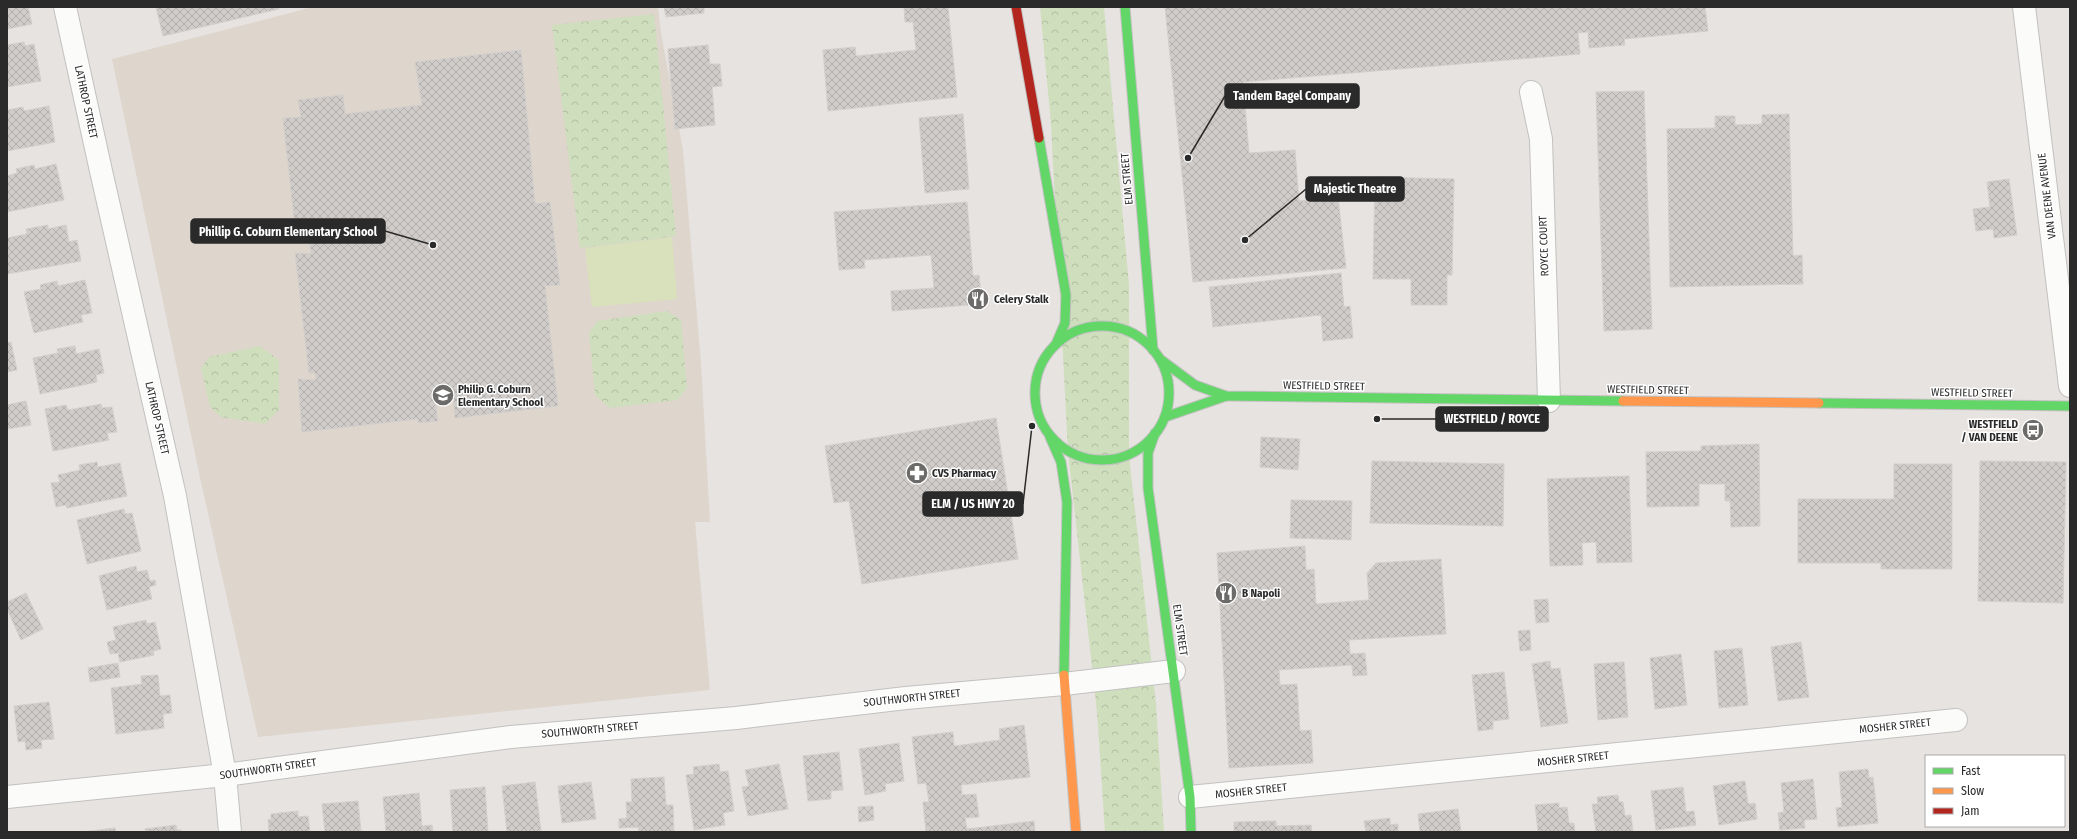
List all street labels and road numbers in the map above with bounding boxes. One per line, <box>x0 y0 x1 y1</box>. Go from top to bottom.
street label: LATHROP STREET <box>72 64 100 141</box>
street label: ELM STREET <box>1118 152 1136 205</box>
street label: VAN DEENE AVENUE <box>2035 152 2059 240</box>
street label: ROYCE COURT <box>1536 215 1552 276</box>
street label: WESTFIELD STREET <box>1283 379 1366 393</box>
street label: LATHROP STREET <box>142 380 172 457</box>
street label: WESTFIELD STREET <box>1607 383 1690 397</box>
street label: WESTFIELD STREET <box>1931 386 2014 400</box>
street label: ELM STREET <box>1170 603 1190 658</box>
street label: SOUTHWORTH STREET <box>863 686 962 710</box>
street label: MOSHER STREET <box>1858 716 1932 736</box>
street label: SOUTHWORTH STREET <box>541 719 640 741</box>
street label: MOSHER STREET <box>1536 749 1610 769</box>
street label: SOUTHWORTH STREET <box>219 756 318 782</box>
street label: MOSHER STREET <box>1214 781 1288 801</box>

